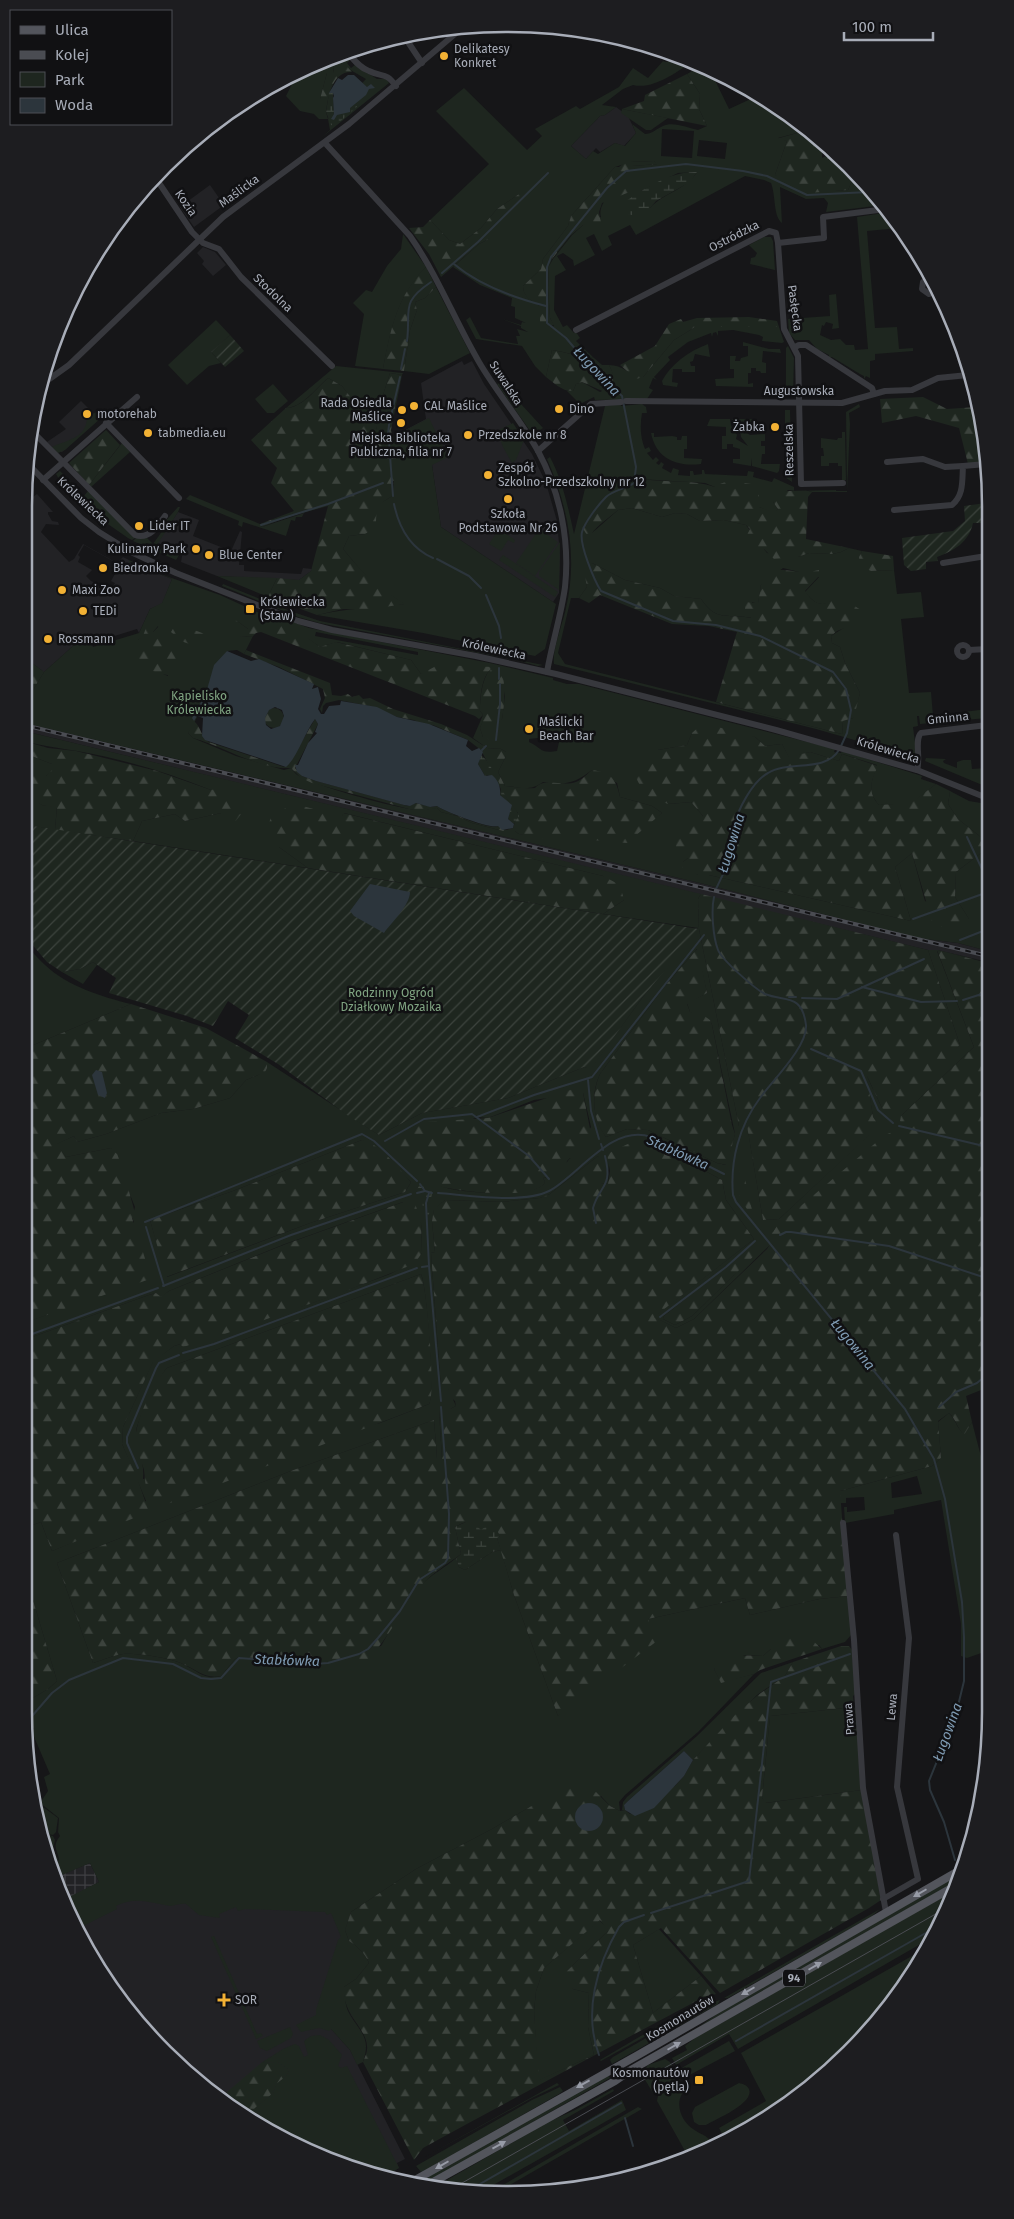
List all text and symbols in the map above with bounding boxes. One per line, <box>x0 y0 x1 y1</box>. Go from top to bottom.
legend <box>10 10 172 125</box>
scale bar <box>844 10 933 42</box>
text: 100 m <box>852 18 892 36</box>
text: Ulica <box>55 21 89 39</box>
place label: Delikatesy Konkret <box>454 42 510 70</box>
text: Kolej <box>55 46 89 64</box>
marker: Delikatesy Konkret <box>438 50 450 62</box>
text: Park <box>55 71 85 89</box>
text: Woda <box>55 96 93 114</box>
street label: Maślicka <box>216 172 262 210</box>
street label: Kozia <box>172 187 200 219</box>
street label: Ostródzka <box>707 217 761 255</box>
street label: Stodolna <box>251 271 295 315</box>
street label: Pasłęcka <box>785 284 805 332</box>
water label: Ługowina <box>570 343 624 399</box>
street label: Suwalska <box>487 358 525 408</box>
street label: Augustowska <box>764 384 834 398</box>
place label: Rada Osiedla Maślice <box>320 396 392 424</box>
place label: CAL Maślice <box>424 399 487 413</box>
marker: CAL Maślice <box>408 400 420 412</box>
place label: Dino <box>569 402 594 416</box>
marker: Dino <box>553 403 565 415</box>
marker: Rada Osiedla Maślice <box>396 404 408 416</box>
place label: motorehab <box>97 407 157 421</box>
marker: motorehab <box>81 408 93 420</box>
marker: Miejska Biblioteka Publiczna, filia nr 7 <box>395 417 407 429</box>
place label: Żabka <box>733 419 765 434</box>
marker: Żabka <box>769 421 781 433</box>
street label: Reszelska <box>782 424 796 476</box>
place label: tabmedia.eu <box>158 426 226 440</box>
marker: tabmedia.eu <box>142 427 154 439</box>
place label: Przedszkole nr 8 <box>478 428 567 442</box>
marker: Przedszkole nr 8 <box>462 429 474 441</box>
place label: Miejska Biblioteka Publiczna, filia nr 7 <box>350 431 452 459</box>
place label: Zespół Szkolno-Przedszkolny nr 12 <box>498 461 645 489</box>
marker: Zespół Szkolno-Przedszkolny nr 12 <box>482 469 494 481</box>
street label: Królewiecka <box>54 474 112 528</box>
marker: Szkoła Podstawowa Nr 26 <box>502 493 514 505</box>
place label: Szkoła Podstawowa Nr 26 <box>458 507 558 535</box>
place label: Lider IT <box>149 519 190 533</box>
marker: Lider IT <box>133 520 145 532</box>
place label: Kulinarny Park <box>107 542 187 556</box>
marker: Kulinarny Park <box>190 543 202 555</box>
place label: Blue Center <box>219 548 282 562</box>
marker: Blue Center <box>203 549 215 561</box>
place label: Biedronka <box>113 561 168 575</box>
marker: Biedronka <box>97 562 109 574</box>
place label: Maxi Zoo <box>72 583 120 597</box>
marker: Maxi Zoo <box>56 584 68 596</box>
place label: Królewiecka (Staw) <box>260 595 325 623</box>
marker: Królewiecka (Staw) <box>244 603 256 615</box>
place label: TEDi <box>93 604 117 618</box>
marker: TEDi <box>77 605 89 617</box>
place label: Rossmann <box>58 632 114 646</box>
marker: Rossmann <box>42 633 54 645</box>
street label: Królewiecka <box>461 635 527 663</box>
park label: Kąpielisko Królewiecka <box>166 689 232 717</box>
street label: Gminna <box>926 709 970 727</box>
place label: Maślicki Beach Bar <box>539 715 594 743</box>
marker: Maślicki Beach Bar <box>523 723 535 735</box>
street label: Królewiecka <box>855 734 921 766</box>
water label: Ługowina <box>714 811 749 875</box>
park label: Rodzinny Ogród Działkowy Mozaika <box>341 986 441 1014</box>
water label: Stabłówka <box>643 1131 711 1174</box>
water label: Ługowina <box>827 1315 878 1373</box>
water label: Stabłówka <box>253 1651 320 1670</box>
street label: Lewa <box>884 1693 900 1721</box>
water label: Ługowina <box>929 1701 966 1764</box>
street label: Prawa <box>841 1702 857 1736</box>
one-way arrow <box>913 1889 926 1898</box>
one-way arrow <box>808 1962 822 1970</box>
road number: 94 <box>783 1970 805 1986</box>
one-way arrow <box>741 1986 754 1995</box>
street label: Kosmonautów <box>643 1992 717 2044</box>
marker: SOR <box>217 1993 231 2007</box>
place label: SOR <box>235 1993 257 2007</box>
one-way arrow <box>667 2042 680 2051</box>
place label: Kosmonautów (pętla) <box>612 2066 689 2094</box>
marker: Kosmonautów (pętla) <box>693 2074 705 2086</box>
one-way arrow <box>577 2080 590 2089</box>
one-way arrow <box>493 2141 506 2150</box>
one-way arrow <box>436 2160 449 2169</box>

